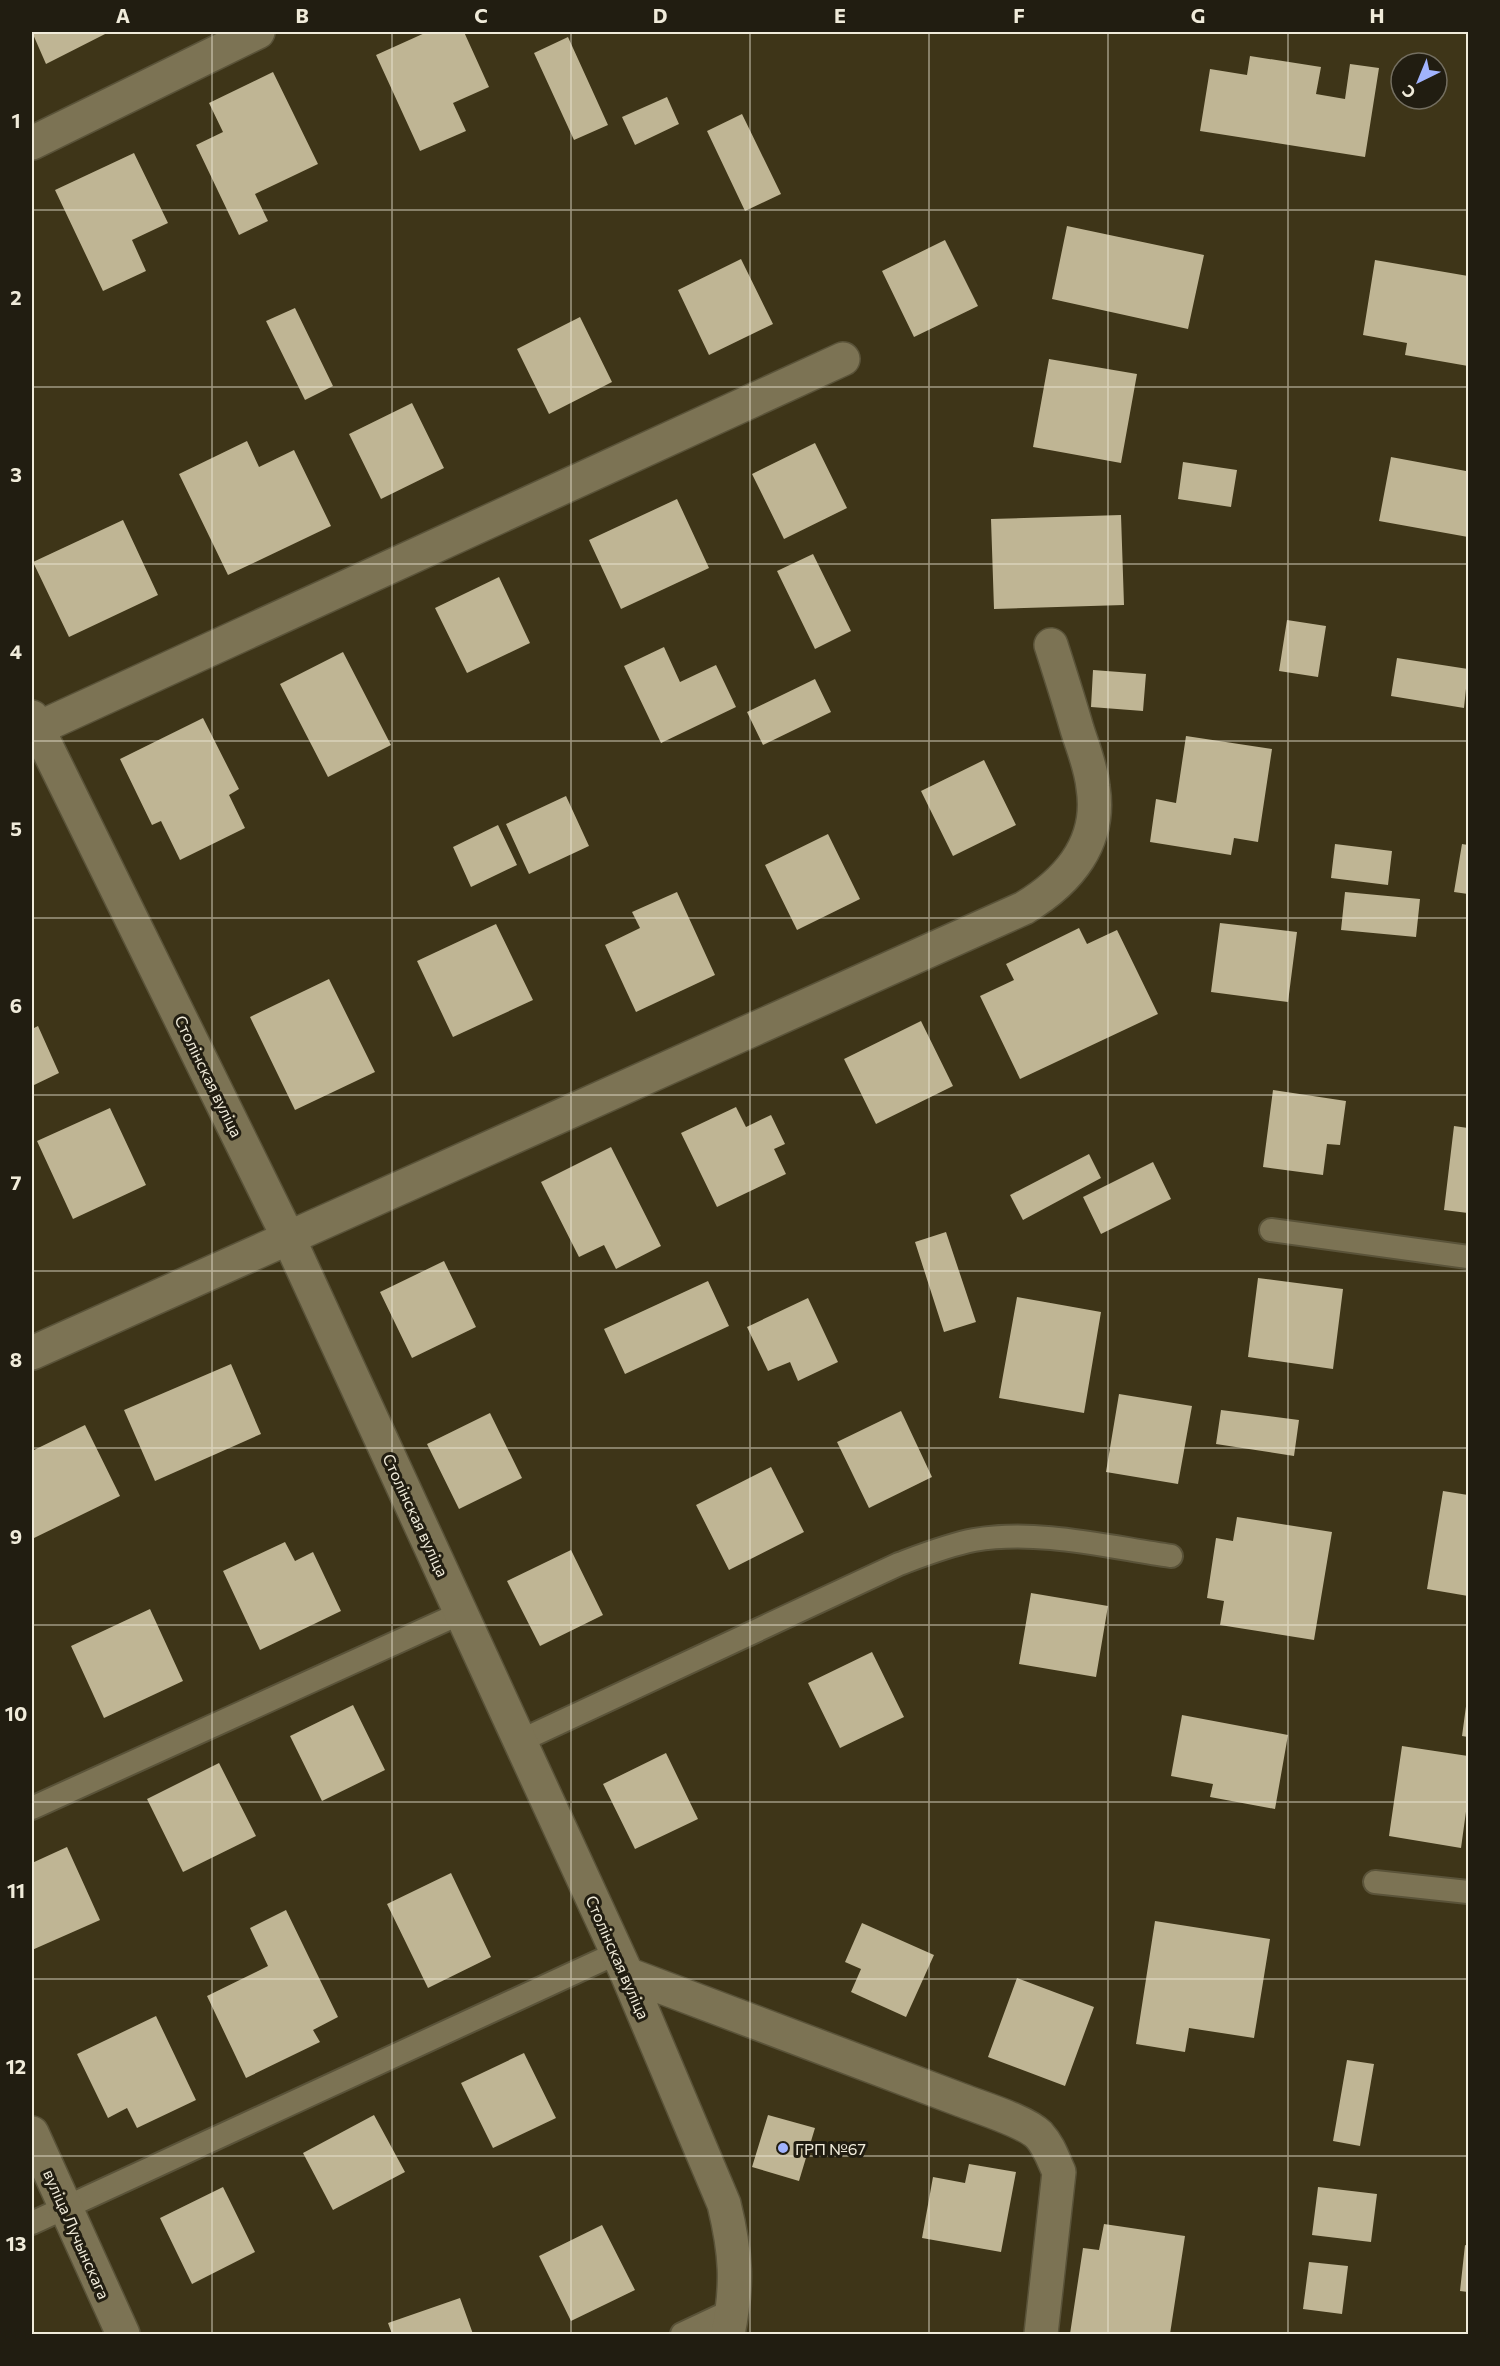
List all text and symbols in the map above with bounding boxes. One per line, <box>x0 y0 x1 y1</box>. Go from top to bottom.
text: A <box>116 3 130 27</box>
text: B <box>295 3 309 27</box>
text: C <box>474 3 488 27</box>
text: D <box>653 3 667 27</box>
text: E <box>834 3 846 27</box>
text: F <box>1013 3 1025 27</box>
text: G <box>1191 3 1205 27</box>
text: H <box>1370 3 1385 27</box>
north arrow <box>1389 51 1449 111</box>
text: С <box>1398 82 1419 103</box>
text: 1 <box>11 108 21 132</box>
text: 2 <box>10 285 22 309</box>
text: 3 <box>10 462 22 486</box>
text: 4 <box>10 639 22 663</box>
text: 5 <box>10 816 22 840</box>
text: 6 <box>10 993 22 1017</box>
street label: Столінская вуліца <box>171 1012 247 1140</box>
text: 7 <box>11 1170 22 1194</box>
text: 8 <box>10 1347 22 1371</box>
street label: Столінская вуліца <box>379 1451 453 1579</box>
text: 9 <box>10 1524 22 1548</box>
text: 10 <box>5 1701 27 1725</box>
text: 11 <box>7 1878 25 1902</box>
street label: Столінская вуліца <box>582 1892 654 2022</box>
text: 12 <box>6 2054 26 2078</box>
place label: ГРП №67 <box>795 2139 866 2158</box>
marker: ГРП №67 <box>776 2141 790 2155</box>
street label: вуліца Лучынскага <box>40 2166 114 2302</box>
text: 13 <box>6 2231 26 2255</box>

